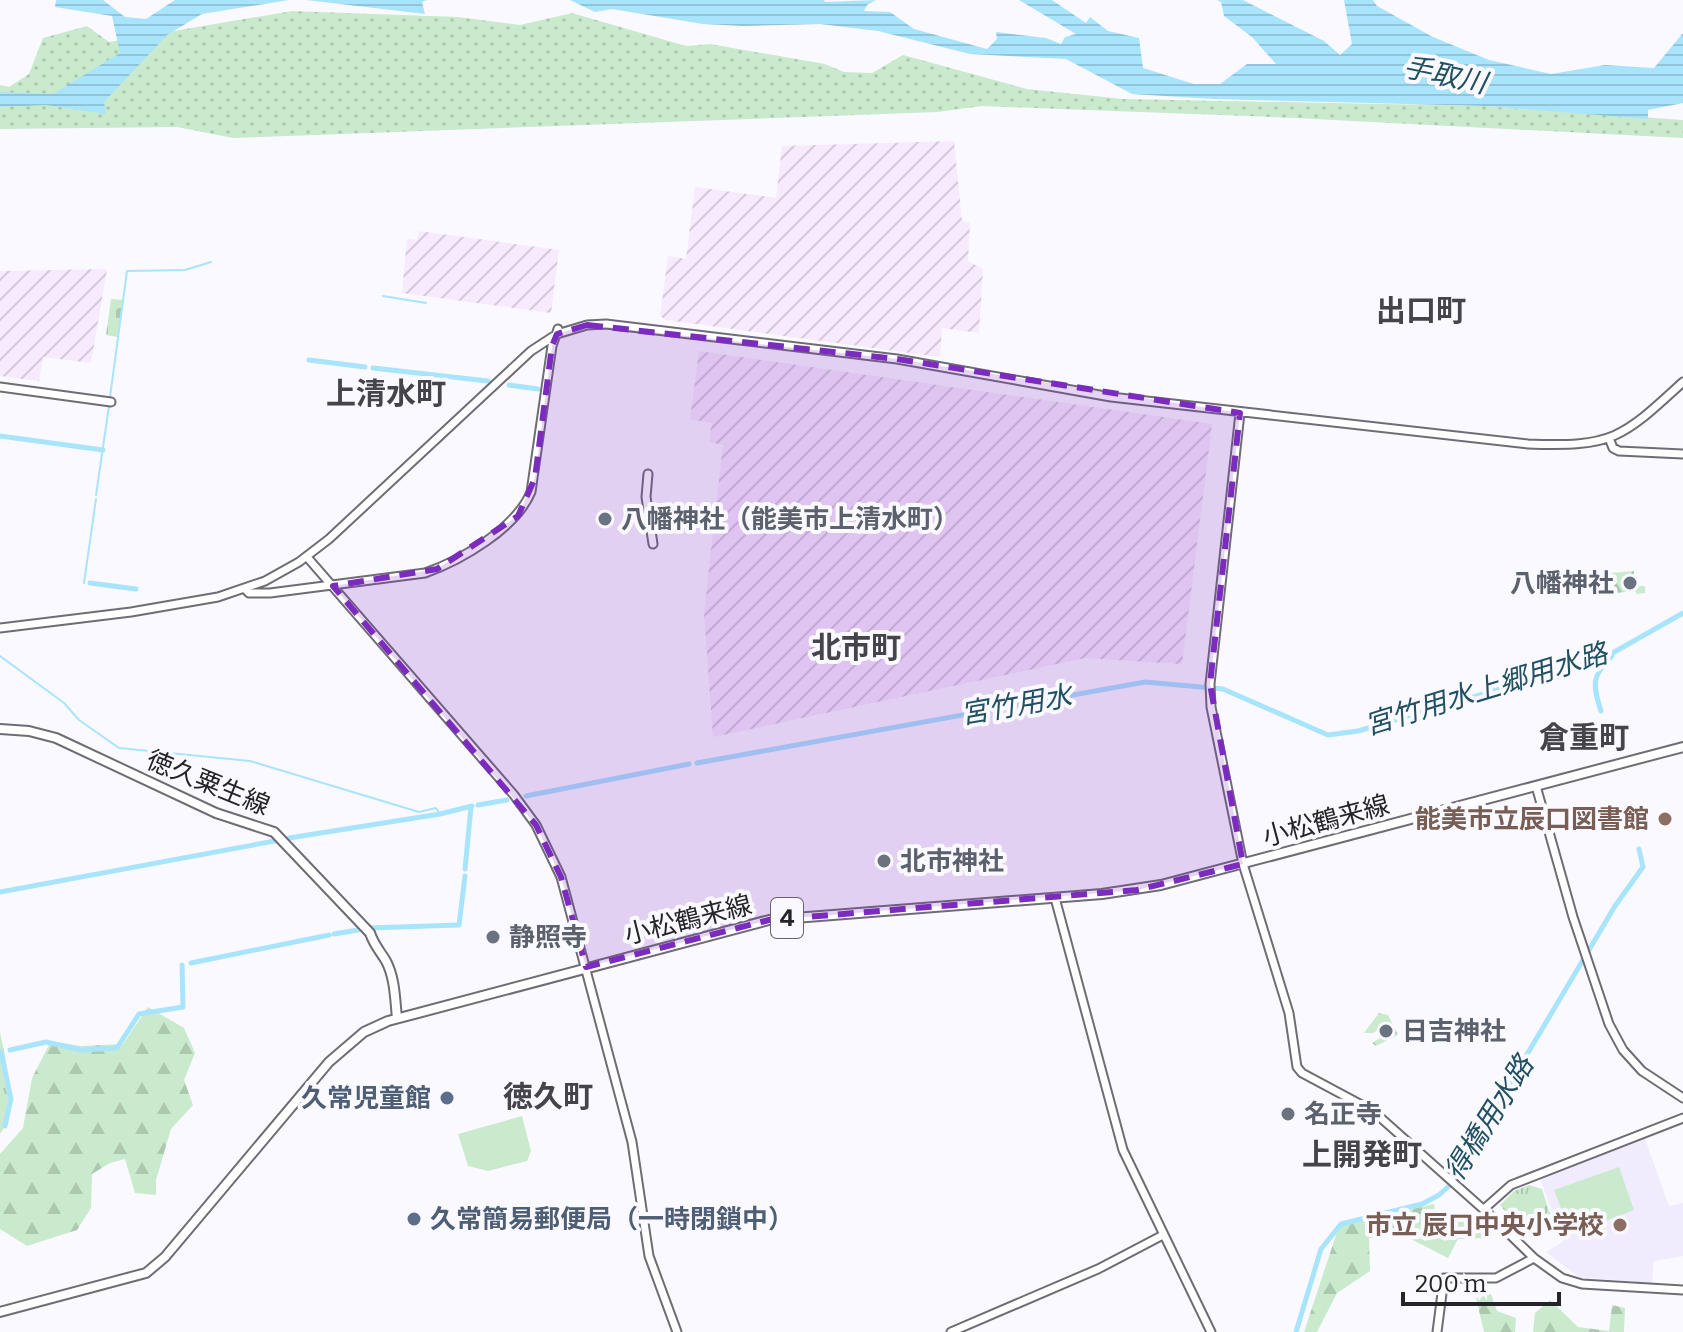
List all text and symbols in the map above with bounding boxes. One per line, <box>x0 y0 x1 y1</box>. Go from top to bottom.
water label: 手取川 <box>1400 50 1492 100</box>
district label: 出口町 <box>1376 293 1466 329</box>
district label: 上清水町 <box>326 376 446 412</box>
place label: 八幡神社（能美市上清水町） <box>621 504 959 535</box>
marker: 八幡神社（能美市上清水町） <box>596 510 614 528</box>
place label: 八幡神社 <box>1510 568 1614 599</box>
marker: 八幡神社 <box>1621 574 1639 592</box>
district label: 北市町 <box>811 630 901 666</box>
water label: 宮竹用水上郷用水路 <box>1361 636 1613 742</box>
water label: 宮竹用水 <box>958 679 1077 731</box>
district label: 倉重町 <box>1539 720 1629 756</box>
street label: 徳久粟生線 <box>142 744 274 822</box>
street label: 小松鶴来線 <box>1259 789 1393 853</box>
place label: 能美市立辰口図書館 <box>1415 804 1649 835</box>
marker: 能美市立辰口図書館 <box>1656 810 1674 828</box>
place label: 北市神社 <box>900 846 1004 877</box>
marker: 北市神社 <box>875 852 893 870</box>
street label: 小松鶴来線 <box>621 889 755 951</box>
road number: 4 <box>771 898 803 938</box>
place label: 静照寺 <box>509 922 587 953</box>
marker: 静照寺 <box>484 928 502 946</box>
place label: 日吉神社 <box>1402 1016 1506 1047</box>
marker: 日吉神社 <box>1377 1022 1395 1040</box>
water label: 得橋用水路 <box>1438 1048 1541 1186</box>
district label: 徳久町 <box>503 1079 593 1115</box>
place label: 久常児童館 <box>301 1083 431 1114</box>
marker: 久常児童館 <box>438 1089 456 1107</box>
place label: 名正寺 <box>1304 1099 1382 1130</box>
marker: 名正寺 <box>1279 1105 1297 1123</box>
district label: 上開発町 <box>1302 1137 1422 1173</box>
place label: 久常簡易郵便局（一時閉鎖中） <box>430 1204 794 1235</box>
marker: 久常簡易郵便局（一時閉鎖中） <box>405 1210 423 1228</box>
place label: 市立 辰口中央小学校 <box>1365 1210 1604 1241</box>
marker: 市立 辰口中央小学校 <box>1611 1216 1629 1234</box>
scale bar <box>1403 1256 1559 1306</box>
text: 200 m <box>1415 1270 1487 1298</box>

